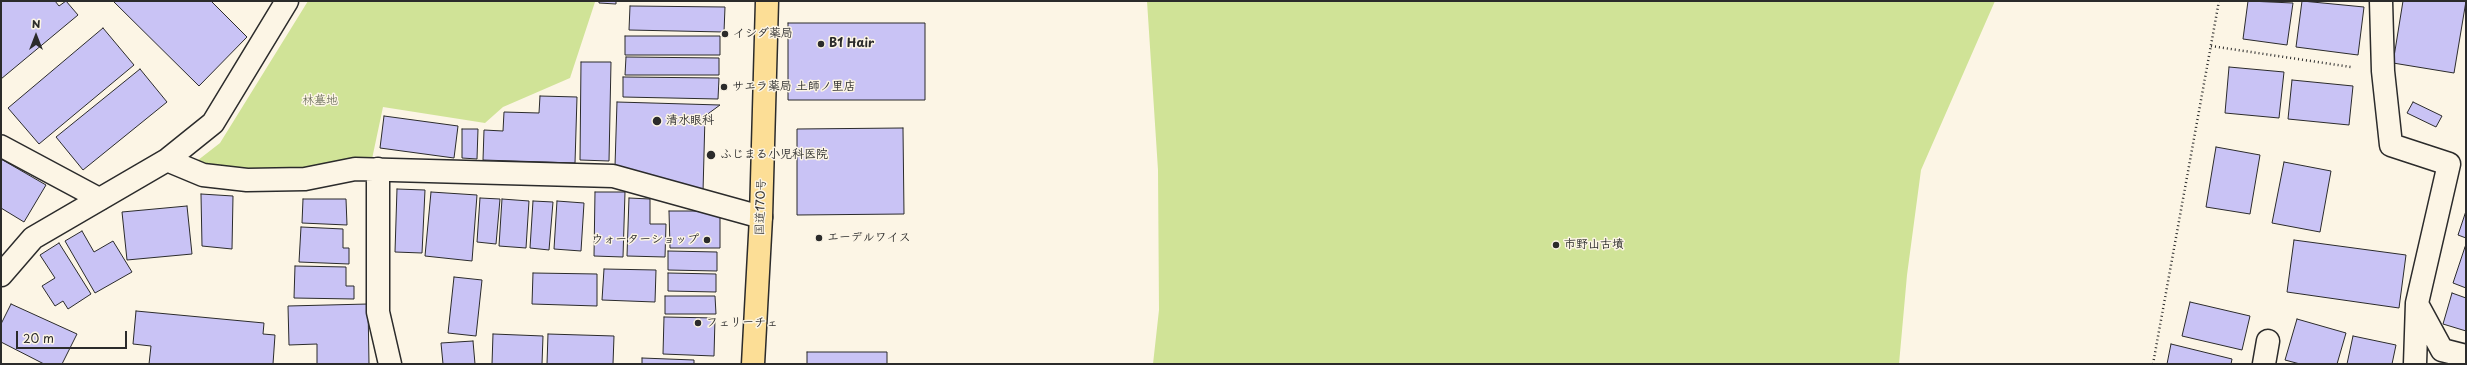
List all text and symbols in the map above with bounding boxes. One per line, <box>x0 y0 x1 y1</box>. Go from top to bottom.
text: N <box>32 15 40 32</box>
north arrow <box>16 16 56 56</box>
place label: イシダ薬局 <box>733 27 793 41</box>
marker: イシダ薬局 <box>720 29 730 39</box>
place label: B1 Hair <box>829 37 874 51</box>
marker: B1 Hair <box>816 39 826 49</box>
place label: サエラ薬局 土師ノ里店 <box>732 80 856 94</box>
marker: サエラ薬局 土師ノ里店 <box>719 82 729 92</box>
park label: 林墓地 <box>302 94 338 108</box>
place label: 清水眼科 <box>666 114 714 128</box>
marker: 清水眼科 <box>651 115 663 127</box>
place label: ふじまる小児科医院 <box>720 148 828 162</box>
marker: ふじまる小児科医院 <box>705 149 717 161</box>
street label: 国道170号 <box>753 178 769 236</box>
place label: エーデルワイス <box>827 231 911 245</box>
place label: ウォーターショップ <box>591 233 699 247</box>
marker: エーデルワイス <box>814 233 824 243</box>
marker: ウォーターショップ <box>702 235 712 245</box>
place label: 市野山古墳 <box>1564 238 1624 252</box>
marker: 市野山古墳 <box>1551 240 1561 250</box>
place label: フェリーチェ <box>706 316 778 330</box>
marker: フェリーチェ <box>693 318 703 328</box>
scale bar <box>18 323 129 349</box>
text: 20 m <box>23 329 54 347</box>

